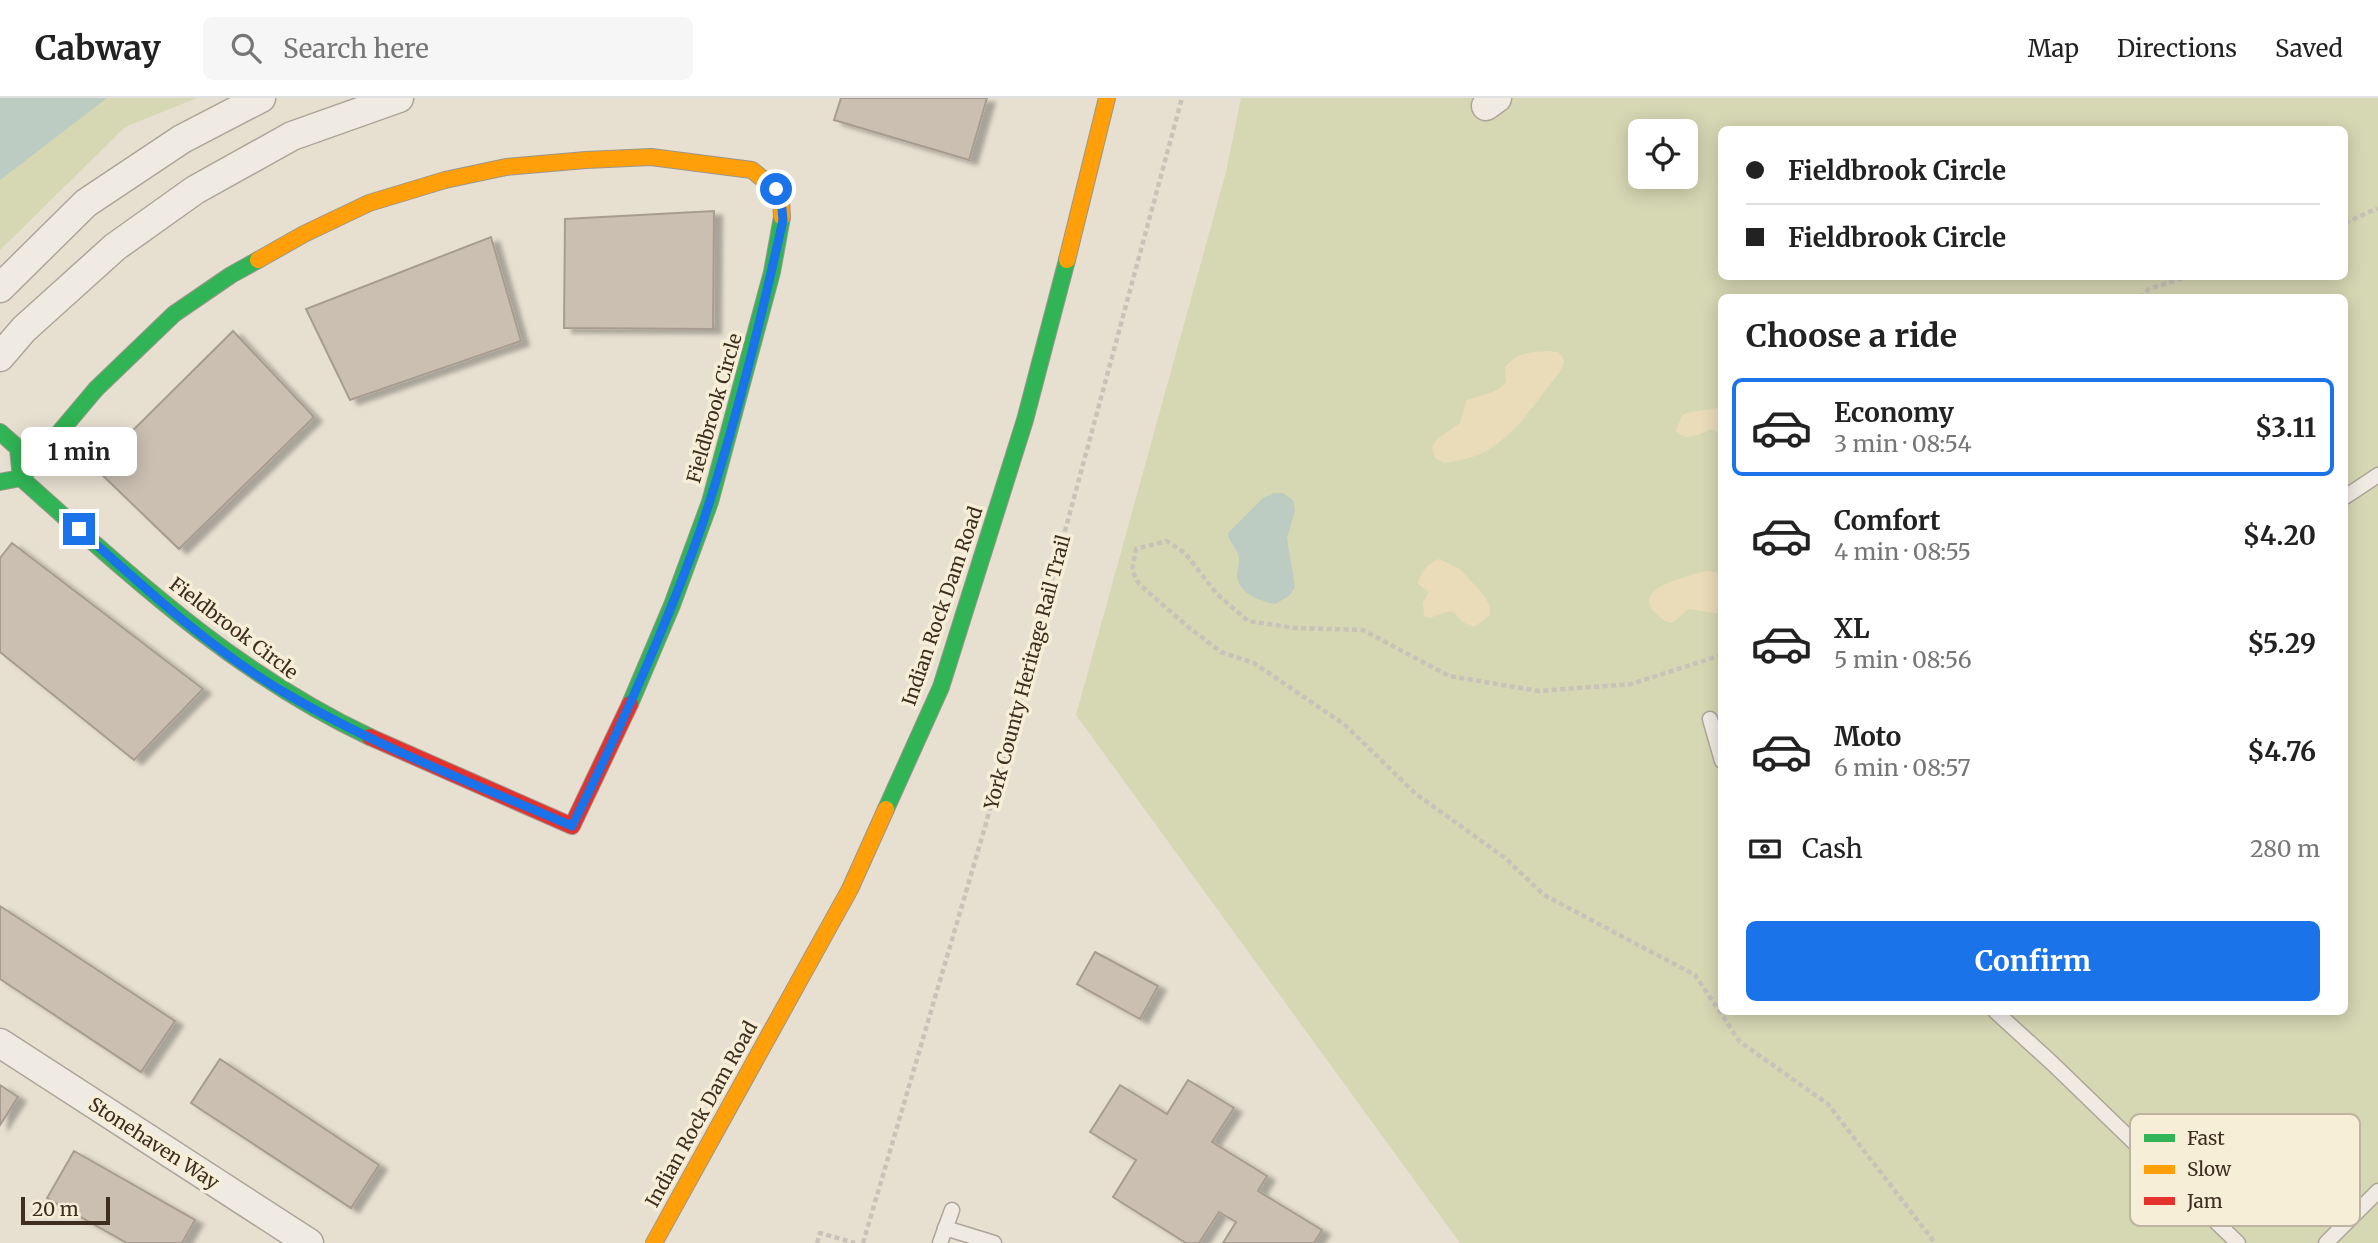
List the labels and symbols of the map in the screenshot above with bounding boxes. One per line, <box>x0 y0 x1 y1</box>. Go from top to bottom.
route start <box>760 173 792 205</box>
street label: Fieldbrook Circle <box>681 330 747 486</box>
callout: 1 min <box>21 428 137 476</box>
street label: Indian Rock Dam Road <box>897 503 987 709</box>
route end <box>63 513 95 545</box>
street label: York County Heritage Rail Trail <box>978 532 1075 813</box>
street label: Fieldbrook Circle <box>165 572 303 684</box>
street label: Indian Rock Dam Road <box>640 1017 762 1211</box>
street label: Stonehaven Way <box>84 1092 224 1194</box>
legend <box>2130 1114 2360 1226</box>
text: Fast <box>2187 1126 2225 1150</box>
text: Slow <box>2187 1157 2232 1181</box>
text: Jam <box>2186 1189 2223 1213</box>
scale bar <box>21 1194 110 1226</box>

